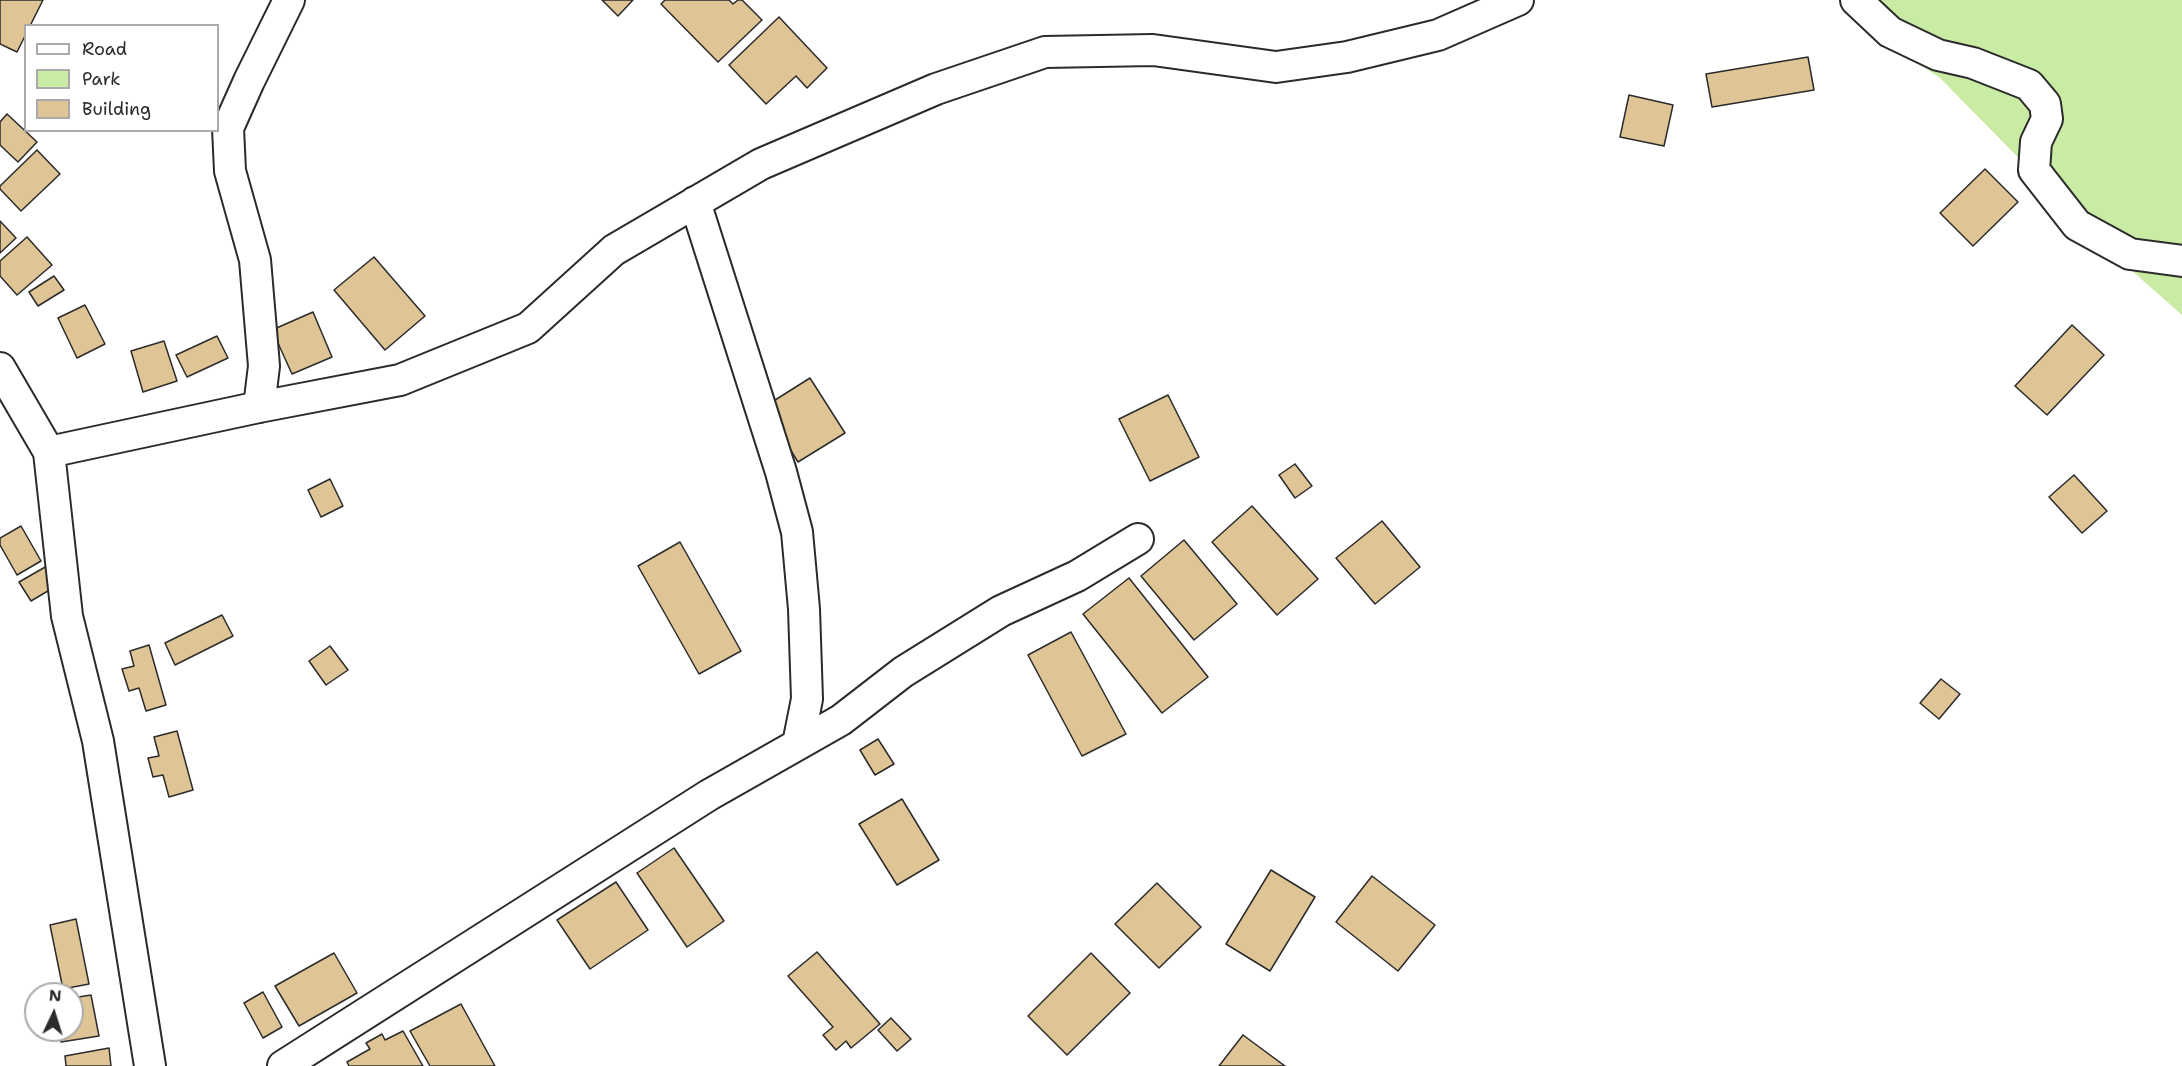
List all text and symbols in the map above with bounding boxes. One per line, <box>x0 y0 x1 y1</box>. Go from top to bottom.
legend <box>24 24 219 132</box>
text: Road <box>82 37 127 61</box>
text: Park <box>82 67 121 91</box>
text: Building <box>82 97 151 121</box>
north arrow <box>24 982 84 1042</box>
text: N <box>48 985 62 1006</box>

